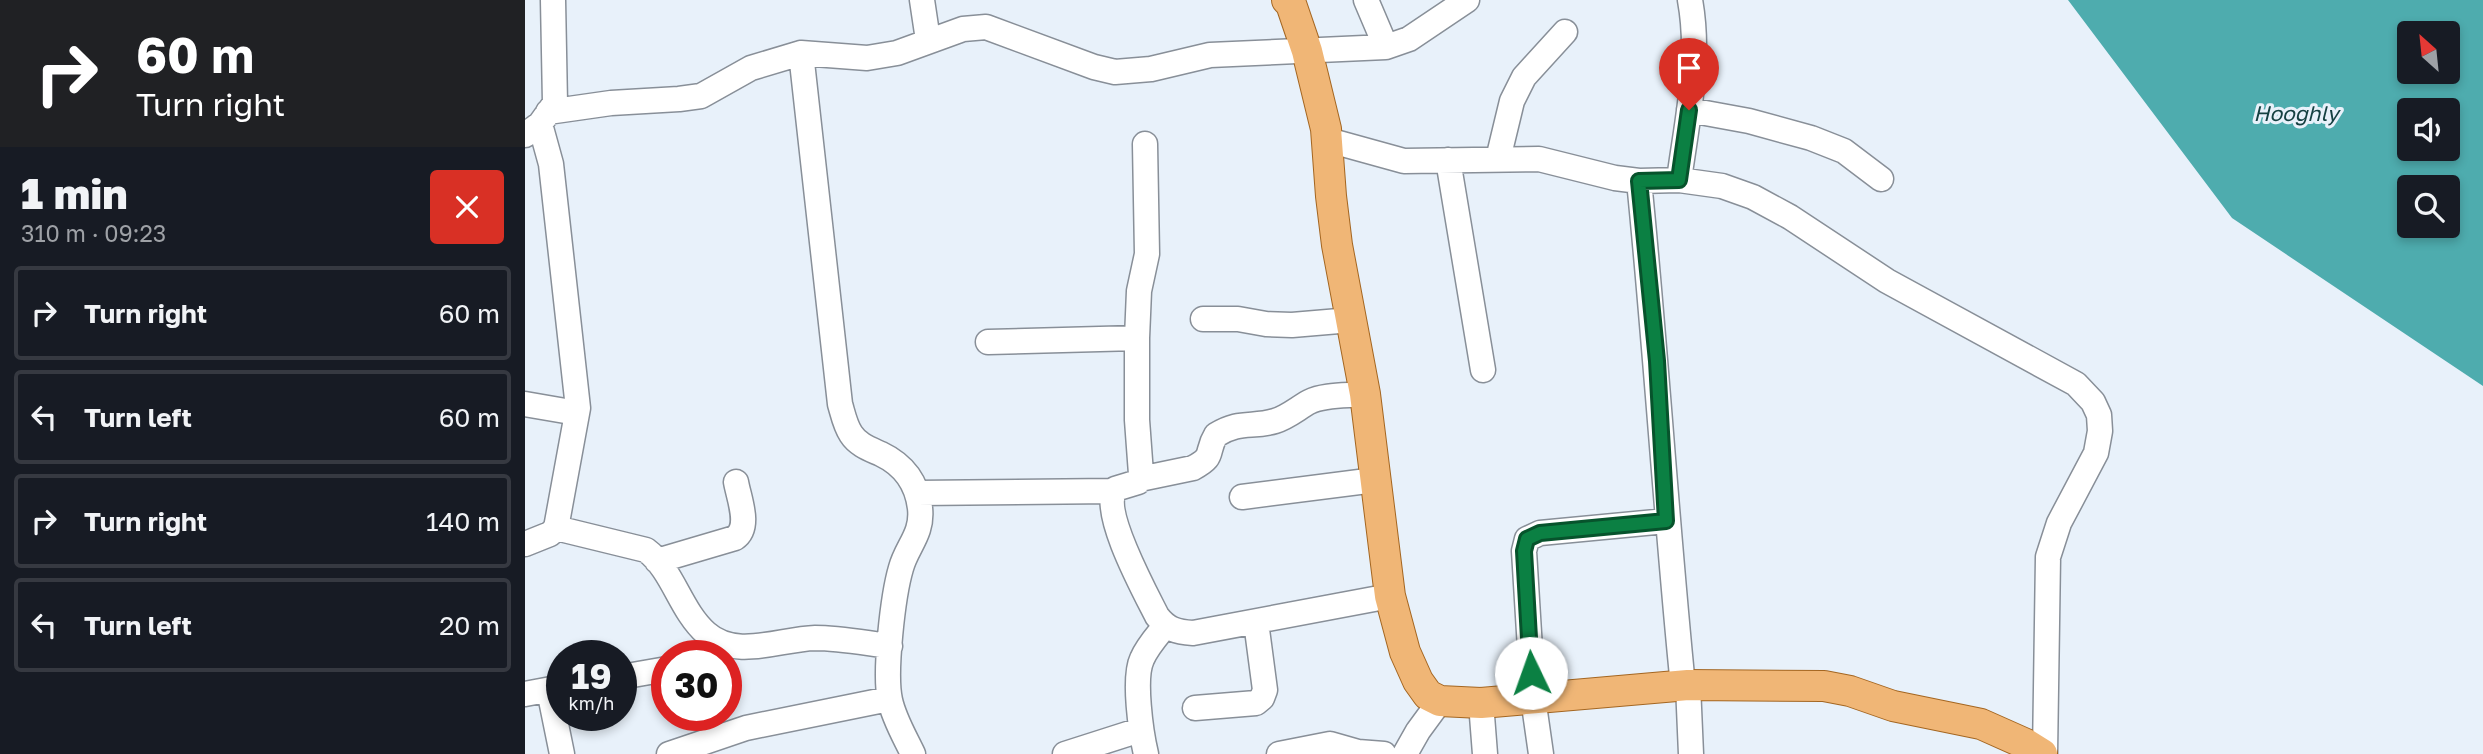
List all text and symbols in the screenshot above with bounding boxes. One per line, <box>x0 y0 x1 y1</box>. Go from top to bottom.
north arrow <box>2397 21 2461 84</box>
map controls <box>2397 21 2460 238</box>
text: 60 m <box>136 25 254 84</box>
icon: right <box>21 28 112 119</box>
pin <box>1659 38 1719 110</box>
icon: arrive <box>1670 49 1708 87</box>
text: Turn right <box>136 85 285 123</box>
button: sound <box>2397 98 2460 161</box>
water label: Hooghly <box>2253 100 2342 126</box>
text: 1 min <box>21 168 128 218</box>
button: close <box>430 170 504 244</box>
button: search <box>2397 175 2460 238</box>
text: 310 m · 09:23 <box>21 219 166 247</box>
icon: right <box>25 294 63 332</box>
text: Turn right <box>84 298 207 329</box>
text: 60 m <box>439 298 500 329</box>
icon: left <box>25 398 63 436</box>
text: Turn left <box>84 402 192 433</box>
text: 60 m <box>439 402 500 433</box>
icon: right <box>25 502 63 540</box>
text: Turn right <box>84 506 207 537</box>
text: 140 m <box>426 506 500 537</box>
icon: left <box>25 606 63 644</box>
text: Turn left <box>84 610 192 641</box>
text: 20 m <box>439 610 500 641</box>
position arrow <box>1494 636 1568 710</box>
speed limit sign: 30 <box>651 640 742 731</box>
text: 19 <box>571 655 612 697</box>
text: km/h <box>569 692 614 714</box>

